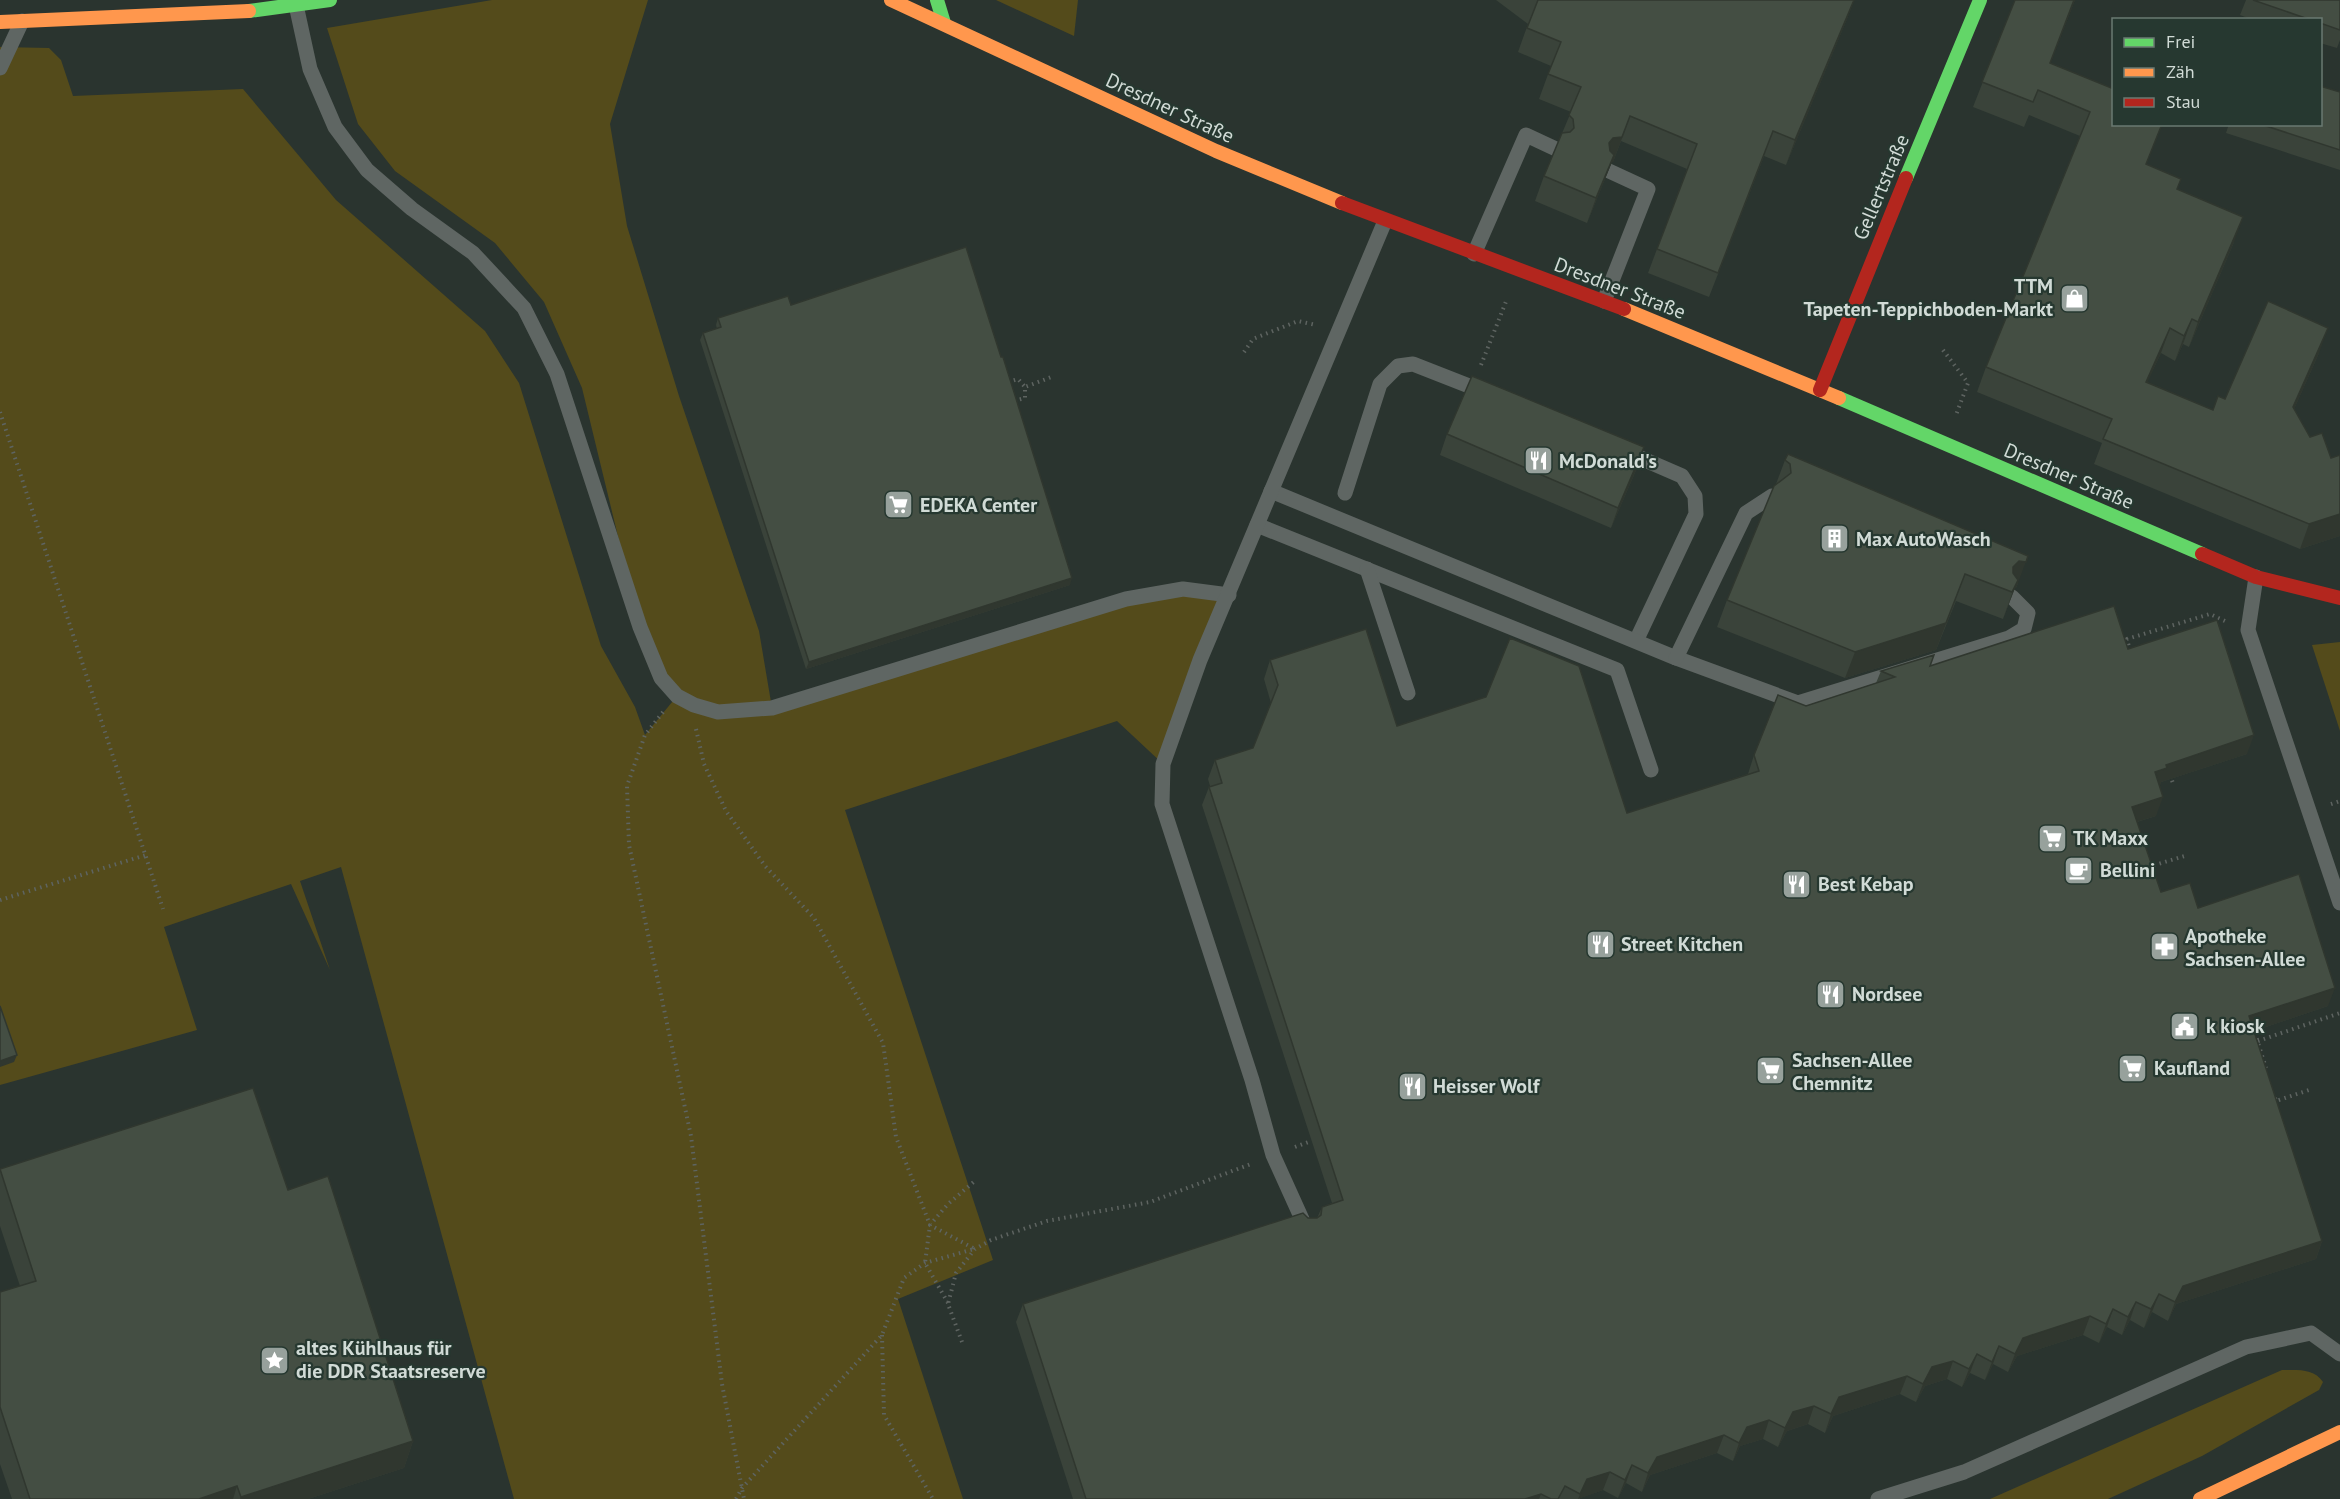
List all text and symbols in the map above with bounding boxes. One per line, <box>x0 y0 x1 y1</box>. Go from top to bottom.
legend <box>2112 18 2322 126</box>
text: Frei <box>2166 30 2195 53</box>
text: Zäh <box>2166 60 2195 83</box>
street label: Dresdner Straße <box>1102 67 1238 149</box>
text: Stau <box>2166 90 2200 113</box>
street label: Gellertstraße <box>1847 130 1915 244</box>
street label: Dresdner Straße <box>1551 251 1689 325</box>
place label: TTM Tapeten-Teppichboden-Markt <box>1803 273 2053 322</box>
shop icon: TTM Tapeten-Teppichboden-Markt <box>2058 282 2090 314</box>
street label: Dresdner Straße <box>2000 437 2138 515</box>
restaurant icon: McDonald's <box>1522 445 1554 477</box>
place label: McDonald's <box>1559 448 1657 474</box>
supermarket icon: EDEKA Center <box>883 489 915 521</box>
place label: EDEKA Center <box>920 492 1037 518</box>
building icon: Max AutoWasch <box>1819 523 1851 555</box>
place label: Max AutoWasch <box>1856 526 1991 552</box>
supermarket icon: TK Maxx <box>2036 822 2068 854</box>
place label: TK Maxx <box>2073 825 2148 851</box>
cafe icon: Bellini <box>2063 854 2095 886</box>
place label: Bellini <box>2100 857 2155 883</box>
restaurant icon: Best Kebap <box>1781 868 1813 900</box>
place label: Best Kebap <box>1818 871 1914 897</box>
place label: Apotheke Sachsen-Allee <box>2185 923 2305 972</box>
restaurant icon: Street Kitchen <box>1584 928 1616 960</box>
place label: Street Kitchen <box>1621 931 1743 957</box>
pharmacy icon: Apotheke Sachsen-Allee <box>2148 931 2180 963</box>
restaurant icon: Nordsee <box>1815 978 1847 1010</box>
place label: Nordsee <box>1852 981 1922 1007</box>
public building icon: k kiosk <box>2169 1010 2201 1042</box>
place label: k kiosk <box>2206 1013 2265 1039</box>
place label: Sachsen-Allee Chemnitz <box>1792 1047 1912 1096</box>
supermarket icon: Kaufland <box>2117 1052 2149 1084</box>
supermarket icon: Sachsen-Allee Chemnitz <box>1755 1055 1787 1087</box>
place label: Kaufland <box>2154 1055 2230 1081</box>
restaurant icon: Heisser Wolf <box>1396 1070 1428 1102</box>
place label: Heisser Wolf <box>1433 1073 1541 1099</box>
place label: altes Kühlhaus für die DDR Staatsreserve <box>296 1335 486 1384</box>
place icon: altes Kühlhaus für die DDR Staatsreserve <box>259 1344 291 1376</box>

